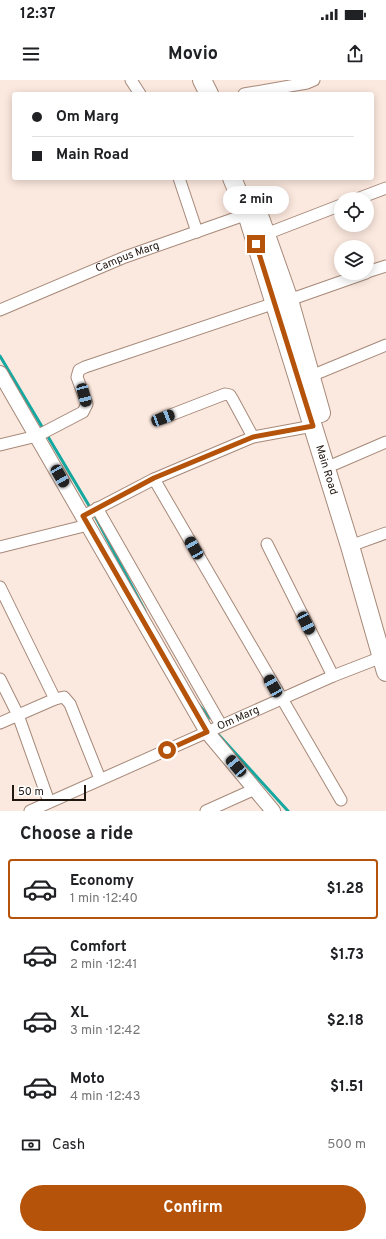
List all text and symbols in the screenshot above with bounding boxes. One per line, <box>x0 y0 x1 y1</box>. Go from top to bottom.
text: 12:37 <box>20 5 56 24</box>
icon: menu <box>20 43 42 65</box>
text: Movio <box>168 43 218 66</box>
icon: share <box>344 43 366 65</box>
text: Om Marg <box>56 108 119 127</box>
text: Main Road <box>56 146 129 165</box>
callout: 2 min <box>223 186 289 214</box>
text: 2 min <box>239 192 273 208</box>
map controls <box>334 192 374 280</box>
button: locate <box>334 192 374 232</box>
route end <box>247 235 265 253</box>
street label: Campus Marg <box>93 238 161 276</box>
button: layers <box>334 240 374 280</box>
car <box>75 382 93 408</box>
car <box>150 408 176 428</box>
street label: Main Road <box>312 443 341 497</box>
car <box>49 463 71 489</box>
car <box>183 535 205 561</box>
car <box>295 610 317 636</box>
car <box>262 673 284 699</box>
street label: Om Marg <box>215 703 262 734</box>
route start <box>158 741 176 759</box>
car <box>224 753 248 779</box>
scale bar <box>12 783 86 802</box>
text: 50 m <box>18 785 44 799</box>
text: Choose a ride <box>20 823 133 846</box>
icon: car <box>22 871 58 907</box>
text: Economy <box>70 872 134 891</box>
text: $1.28 <box>327 880 364 899</box>
text: 1 min · 12:40 <box>70 891 138 907</box>
icon: car <box>22 937 58 973</box>
text: Comfort <box>70 938 127 957</box>
text: $1.73 <box>330 946 364 965</box>
text: 2 min · 12:41 <box>70 957 137 973</box>
icon: car <box>22 1003 58 1039</box>
text: XL <box>70 1004 88 1023</box>
text: $2.18 <box>327 1012 364 1031</box>
text: 3 min · 12:42 <box>70 1023 140 1039</box>
icon: car <box>22 1069 58 1105</box>
text: Moto <box>70 1070 105 1089</box>
text: $1.51 <box>330 1078 364 1097</box>
text: 4 min · 12:43 <box>70 1089 141 1105</box>
icon: cash <box>20 1134 42 1156</box>
text: Cash <box>52 1136 85 1155</box>
text: 500 m <box>327 1137 366 1153</box>
button: Confirm <box>20 1185 366 1231</box>

